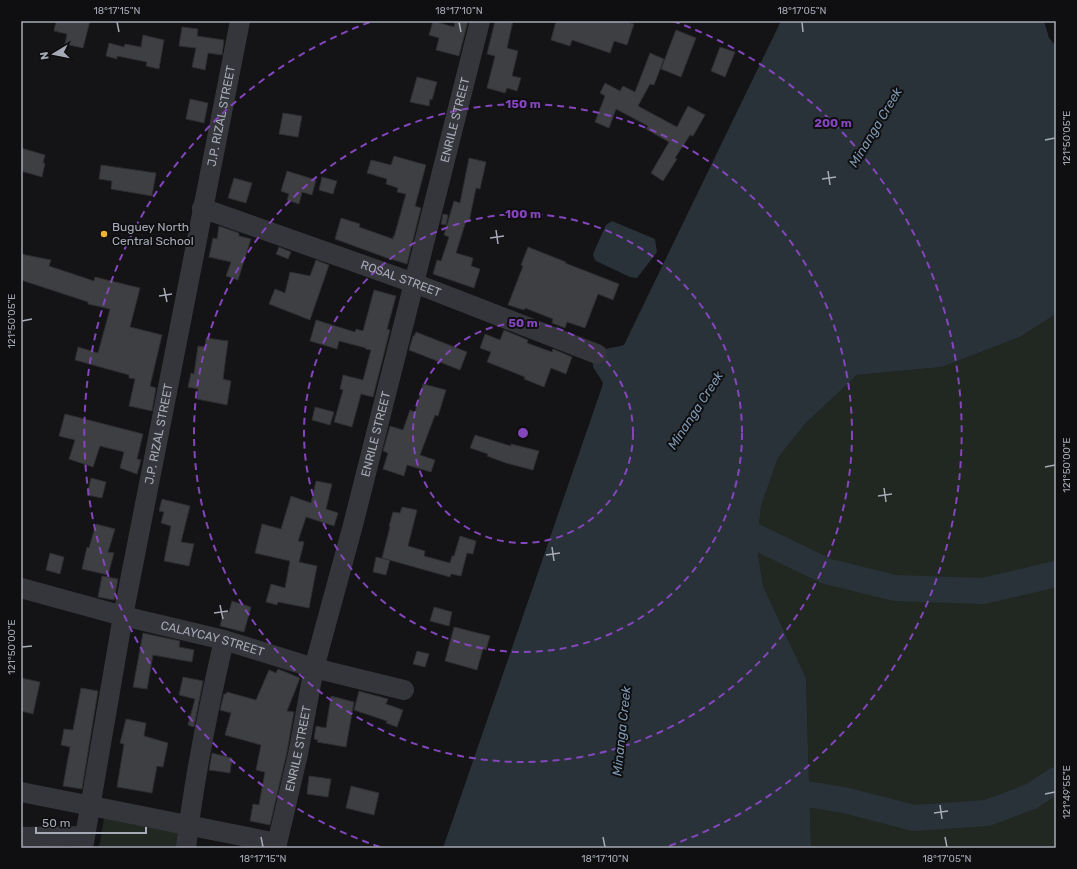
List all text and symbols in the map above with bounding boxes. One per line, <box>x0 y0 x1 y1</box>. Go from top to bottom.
text: 18°17'15"N <box>93 5 141 17</box>
text: 18°17'10"N <box>435 5 483 17</box>
text: 18°17'05"N <box>777 5 827 17</box>
north arrow <box>34 34 74 74</box>
text: N <box>38 51 52 61</box>
street label: J.P. RIZAL STREET <box>205 64 238 168</box>
street label: ENRILE STREET <box>438 76 473 164</box>
water label: Minanga Creek <box>846 84 906 170</box>
text: 150 m <box>505 97 541 111</box>
text: 121°50'05"E <box>1061 111 1073 165</box>
text: 200 m <box>814 116 852 130</box>
text: 100 m <box>505 207 541 221</box>
place label: Buguey North Central School <box>112 220 194 248</box>
marker: Buguey North Central School <box>99 229 109 239</box>
street label: ROSAL STREET <box>359 258 443 300</box>
text: 121°50'05"E <box>6 294 18 348</box>
text: 50 m <box>508 316 538 330</box>
water label: Minanga Creek <box>665 368 727 453</box>
street label: J.P. RIZAL STREET <box>142 382 176 486</box>
street label: ENRILE STREET <box>358 390 393 478</box>
centre of rings <box>516 426 530 440</box>
text: 121°50'00"E <box>1061 437 1073 493</box>
street label: CALAYCAY STREET <box>159 618 266 659</box>
text: 121°50'00"E <box>6 619 18 675</box>
water label: Minanga Creek <box>609 685 635 777</box>
street label: ENRILE STREET <box>282 704 314 793</box>
text: 121°49'55"E <box>1061 765 1073 819</box>
scale bar <box>36 809 146 835</box>
text: 50 m <box>42 816 70 830</box>
text: 18°17'15"N <box>239 853 287 865</box>
text: 18°17'10"N <box>581 853 629 865</box>
text: 18°17'05"N <box>922 853 972 865</box>

